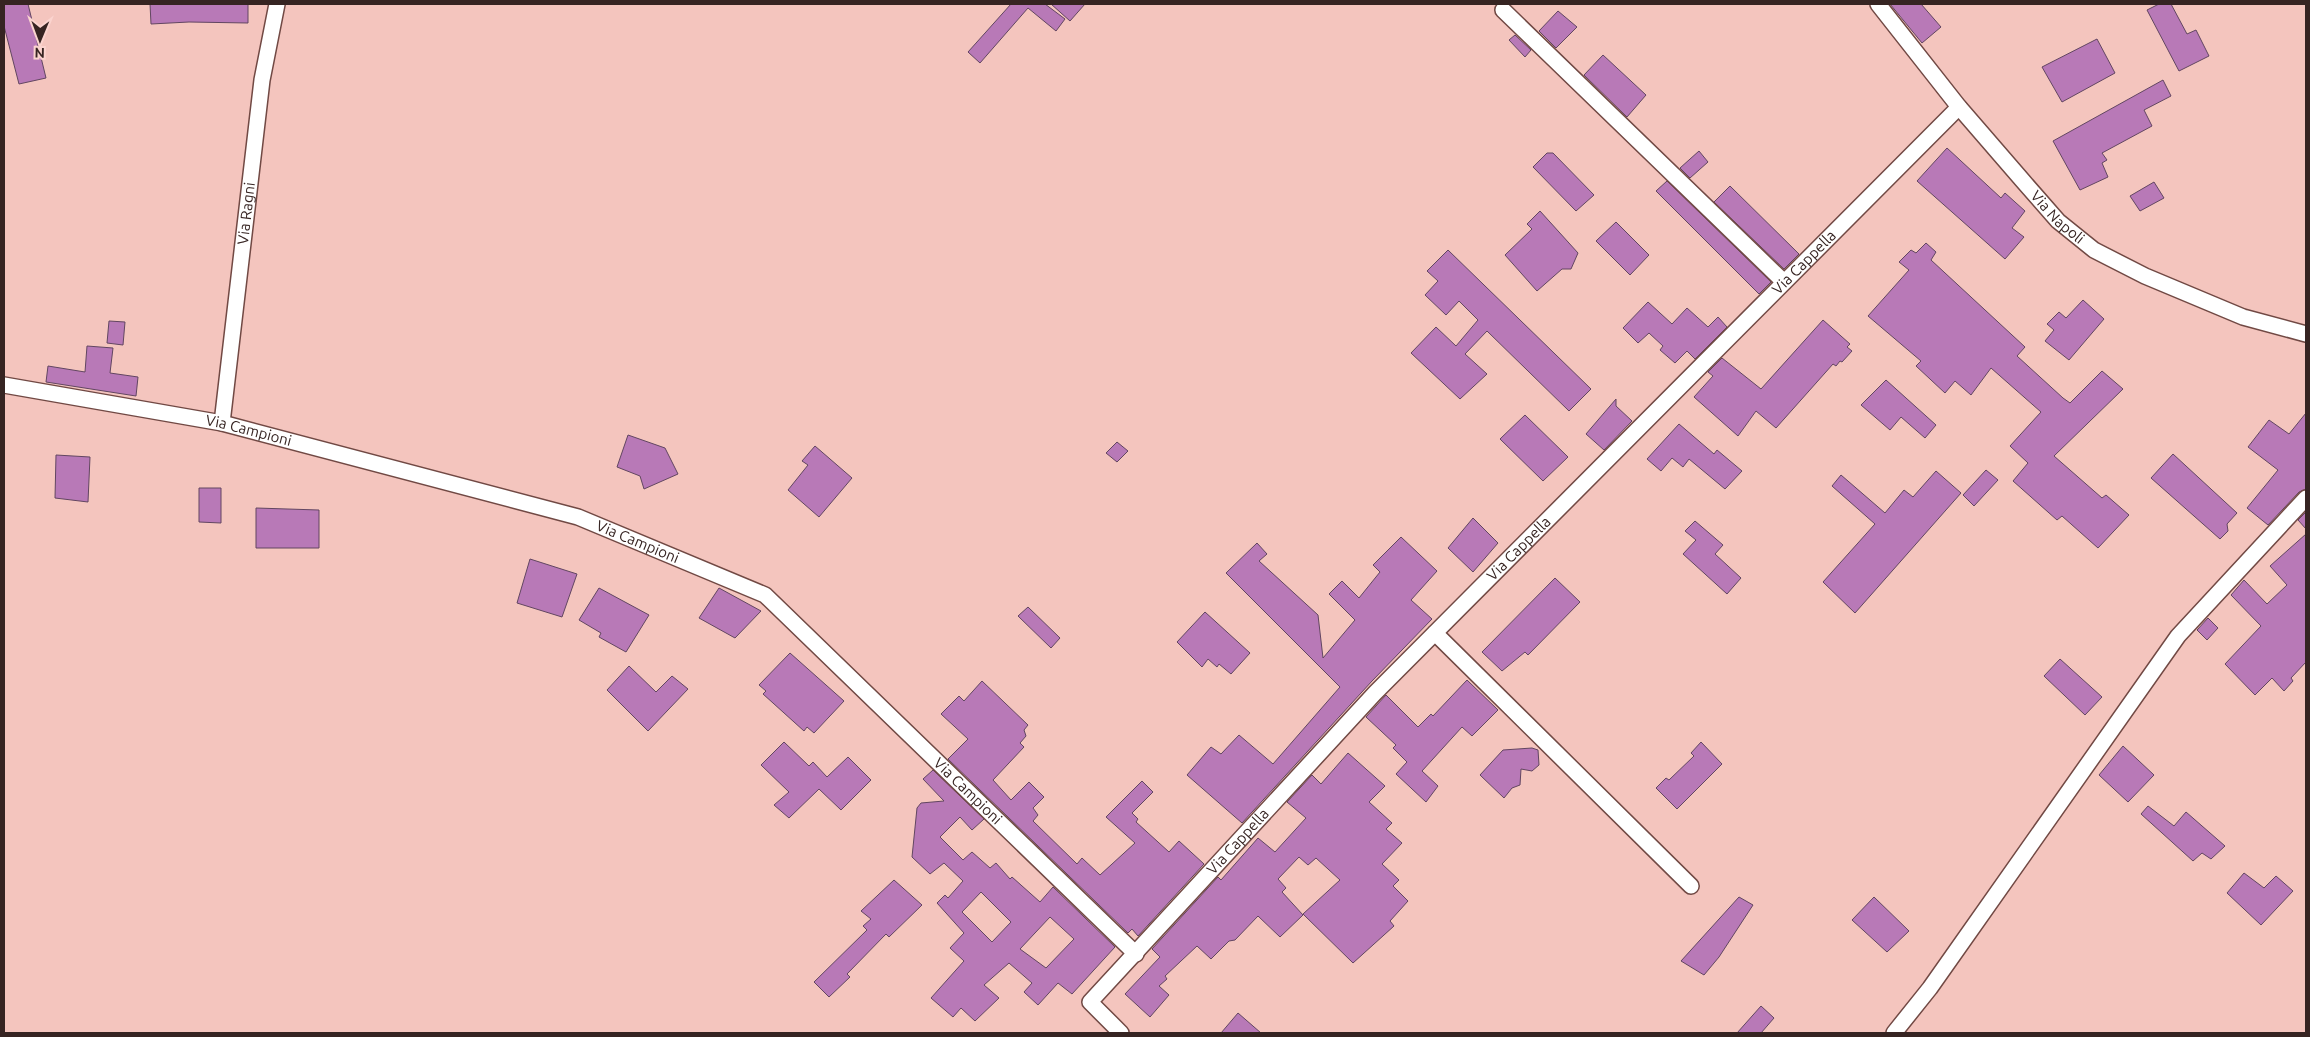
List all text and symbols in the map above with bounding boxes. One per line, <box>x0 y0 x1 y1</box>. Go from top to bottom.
north arrow <box>15 15 65 65</box>
text: N <box>34 45 45 61</box>
street label: Via Ragni <box>234 181 258 246</box>
street label: Via Napoli <box>2027 187 2088 247</box>
street label: Via Cappella <box>1768 227 1839 298</box>
street label: Via Campioni <box>204 411 294 449</box>
street label: Via Cappella <box>1483 513 1554 584</box>
street label: Via Campioni <box>594 517 682 566</box>
street label: Via Campioni <box>930 754 1006 827</box>
street label: Via Cappella <box>1203 805 1272 878</box>

